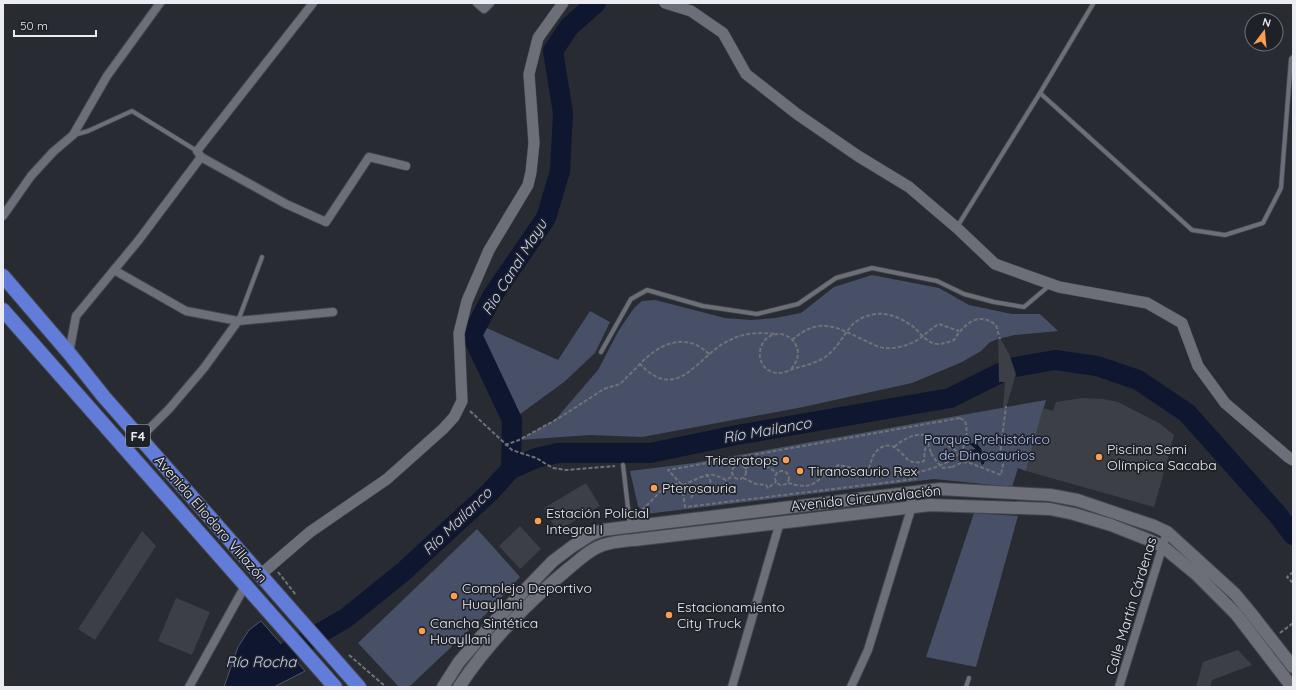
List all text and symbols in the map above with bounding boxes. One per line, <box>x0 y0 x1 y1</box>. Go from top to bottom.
scale bar <box>14 12 96 38</box>
north arrow <box>1244 12 1284 52</box>
text: N <box>1261 15 1273 30</box>
text: 50 m <box>20 18 48 33</box>
water label: Rio Canal Mayu <box>477 214 552 318</box>
water label: Río Mailanco <box>721 413 813 447</box>
road number: F4 <box>126 425 150 447</box>
park label: Parque Prehistórico de Dinosaurios <box>924 430 1050 464</box>
place label: Piscina Semi Olímpica Sacaba <box>1107 440 1217 474</box>
place label: Triceratops <box>705 451 778 469</box>
street label: Avenida Eliodoro Villazón <box>151 452 271 586</box>
marker: Piscina Semi Olímpica Sacaba <box>1094 452 1104 462</box>
marker: Triceratops <box>781 455 791 465</box>
place label: Tiranosaurio Rex <box>808 462 917 480</box>
marker: Tiranosaurio Rex <box>795 466 805 476</box>
place label: Pterosauria <box>662 479 737 497</box>
street label: Avenida Circunvalación <box>790 481 942 515</box>
water label: Río Mailanco <box>418 483 496 559</box>
marker: Pterosauria <box>649 483 659 493</box>
place label: Estación Policial Integral I <box>546 504 649 538</box>
marker: Estación Policial Integral I <box>533 516 543 526</box>
street label: Calle Martín Cárdenas <box>1101 535 1161 677</box>
place label: Complejo Deportivo Huayllani <box>462 579 592 613</box>
marker: Complejo Deportivo Huayllani <box>449 591 459 601</box>
place label: Estacionamiento City Truck <box>677 598 785 632</box>
marker: Estacionamiento City Truck <box>664 610 674 620</box>
place label: Cancha Sintética Huayllani <box>430 614 538 648</box>
marker: Cancha Sintética Huayllani <box>417 626 427 636</box>
water label: Río Rocha <box>226 652 297 671</box>

